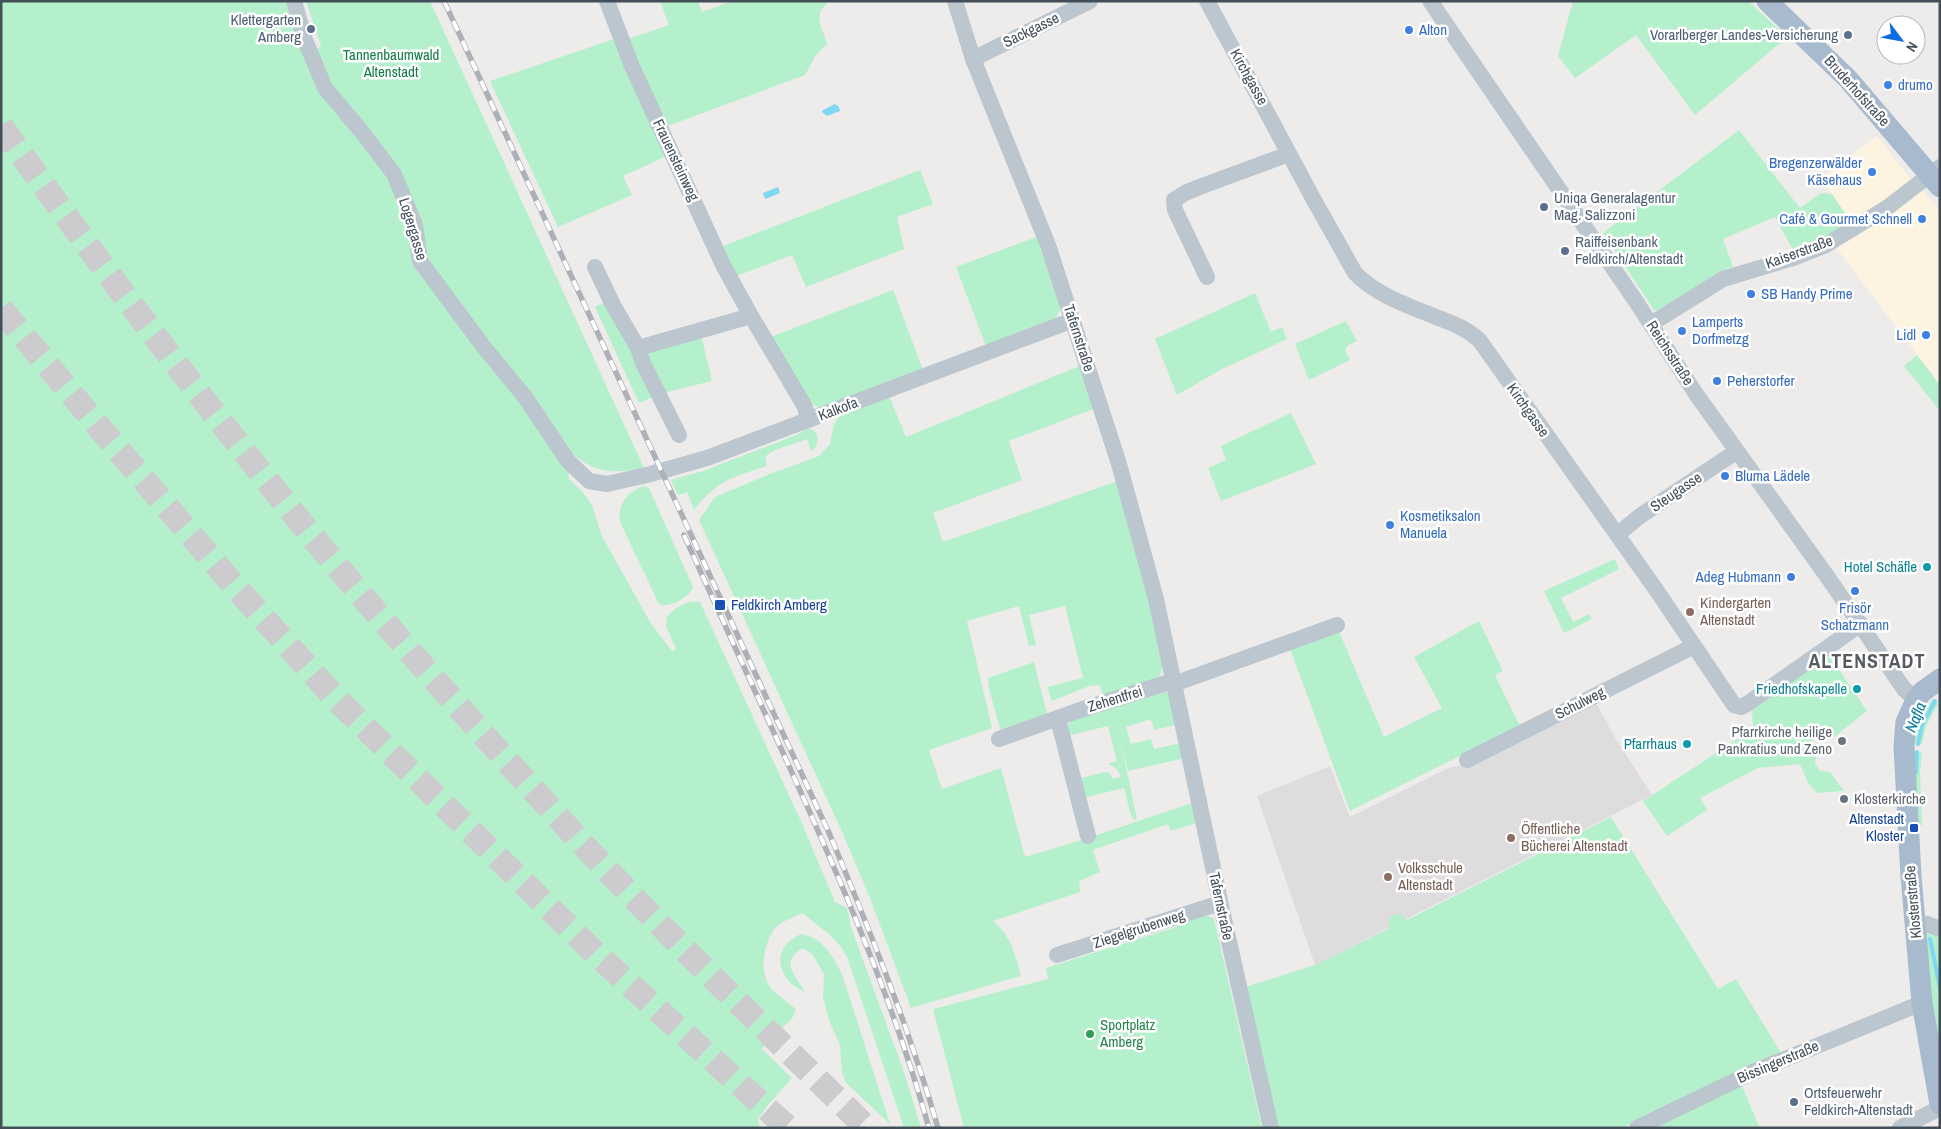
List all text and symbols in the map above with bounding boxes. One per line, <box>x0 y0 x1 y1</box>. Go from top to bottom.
street label: Sackgasse <box>999 7 1063 52</box>
place label: Klettergarten Amberg <box>231 9 301 47</box>
north arrow <box>1876 15 1926 65</box>
place label: Alton <box>1418 19 1447 40</box>
marker: Klettergarten Amberg <box>305 23 317 35</box>
marker: Alton <box>1403 24 1415 36</box>
place label: Vorarlberger Landes-Versicherung <box>1650 24 1838 45</box>
marker: Vorarlberger Landes-Versicherung <box>1842 29 1854 41</box>
text: N <box>1902 39 1922 55</box>
park label: Tannenbaumwald Altenstadt <box>343 44 439 82</box>
street label: Kirchgasse <box>1225 45 1274 109</box>
street label: Bruderhofstraße <box>1820 51 1895 131</box>
place label: drumo <box>1898 74 1933 95</box>
marker: drumo <box>1882 79 1894 91</box>
street label: Frauensteinweg <box>648 115 705 204</box>
place label: Bregenzerwälder Käsehaus <box>1769 152 1862 190</box>
marker: Bregenzerwälder Käsehaus <box>1866 166 1878 178</box>
place label: Uniqa Generalagentur Mag. Salizzoni <box>1554 187 1676 225</box>
street label: Logergasse <box>394 195 433 263</box>
marker: Uniqa Generalagentur Mag. Salizzoni <box>1538 201 1550 213</box>
place label: Café & Gourmet Schnell <box>1779 208 1912 229</box>
marker: Café & Gourmet Schnell <box>1916 213 1928 225</box>
street label: Kaiserstraße <box>1762 230 1836 273</box>
place label: Raiffeisenbank Feldkirch/Altenstadt <box>1575 231 1684 269</box>
marker: Raiffeisenbank Feldkirch/Altenstadt <box>1559 245 1571 257</box>
place label: SB Handy Prime <box>1761 283 1853 304</box>
marker: SB Handy Prime <box>1745 288 1757 300</box>
street label: Tafernstraße <box>1059 302 1100 374</box>
place label: Lamperts Dorfmetzg <box>1692 311 1749 349</box>
street label: Reichsstraße <box>1642 316 1699 389</box>
place label: Lidl <box>1896 324 1916 345</box>
marker: Lamperts Dorfmetzg <box>1676 325 1688 337</box>
marker: Lidl <box>1920 329 1932 341</box>
place label: Peherstorfer <box>1727 370 1795 391</box>
marker: Peherstorfer <box>1711 375 1723 387</box>
street label: Kirchgasse <box>1502 378 1555 441</box>
street label: Kalkofa <box>815 391 861 426</box>
place label: Bluma Lädele <box>1735 465 1810 486</box>
street label: Steugasse <box>1646 467 1706 517</box>
marker: Bluma Lädele <box>1719 470 1731 482</box>
place label: Kosmetiksalon Manuela <box>1400 505 1481 543</box>
marker: Kosmetiksalon Manuela <box>1384 519 1396 531</box>
place label: Hotel Schäfle <box>1844 556 1917 577</box>
marker: Hotel Schäfle <box>1921 561 1933 573</box>
place label: Adeg Hubmann <box>1695 566 1781 587</box>
marker: Adeg Hubmann <box>1785 571 1797 583</box>
marker: Frisör Schatzmann <box>1849 585 1861 597</box>
place label: Kindergarten Altenstadt <box>1699 592 1771 630</box>
place label: Feldkirch Amberg <box>731 594 827 615</box>
place label: Frisör Schatzmann <box>1821 597 1889 635</box>
marker: Feldkirch Amberg <box>713 598 727 612</box>
marker: Kindergarten Altenstadt <box>1684 606 1696 618</box>
district label: ALTENSTADT <box>1809 647 1925 674</box>
place label: Friedhofskapelle <box>1756 678 1847 699</box>
street label: Zehentfrei <box>1085 680 1145 717</box>
street label: Schulweg <box>1551 681 1608 724</box>
marker: Friedhofskapelle <box>1851 683 1863 695</box>
water label: Nafla <box>1899 699 1931 735</box>
place label: Pfarrkirche heilige Pankratius und Zeno <box>1718 721 1832 759</box>
place label: Pfarrhaus <box>1624 733 1677 754</box>
marker: Pfarrkirche heilige Pankratius und Zeno <box>1836 735 1848 747</box>
marker: Pfarrhaus <box>1681 738 1693 750</box>
place label: Klosterkirche <box>1854 788 1926 809</box>
marker: Klosterkirche <box>1838 793 1850 805</box>
place label: Altenstadt Kloster <box>1848 808 1905 846</box>
place label: Öffentliche Bücherei Altenstadt <box>1521 818 1628 856</box>
marker: Altenstadt Kloster <box>1908 822 1920 834</box>
marker: Öffentliche Bücherei Altenstadt <box>1505 832 1517 844</box>
place label: Volksschule Altenstadt <box>1397 857 1463 895</box>
street label: Klosterstraße <box>1899 865 1926 939</box>
street label: Tafernstraße <box>1204 870 1239 942</box>
marker: Volksschule Altenstadt <box>1382 871 1394 883</box>
street label: Ziegelgrubenweg <box>1090 904 1187 953</box>
place label: Sportplatz Amberg <box>1099 1014 1155 1052</box>
marker: Sportplatz Amberg <box>1084 1028 1096 1040</box>
street label: Bissingerstraße <box>1734 1035 1822 1088</box>
place label: Ortsfeuerwehr Feldkirch-Altenstadt <box>1804 1082 1913 1120</box>
marker: Ortsfeuerwehr Feldkirch-Altenstadt <box>1788 1096 1800 1108</box>

